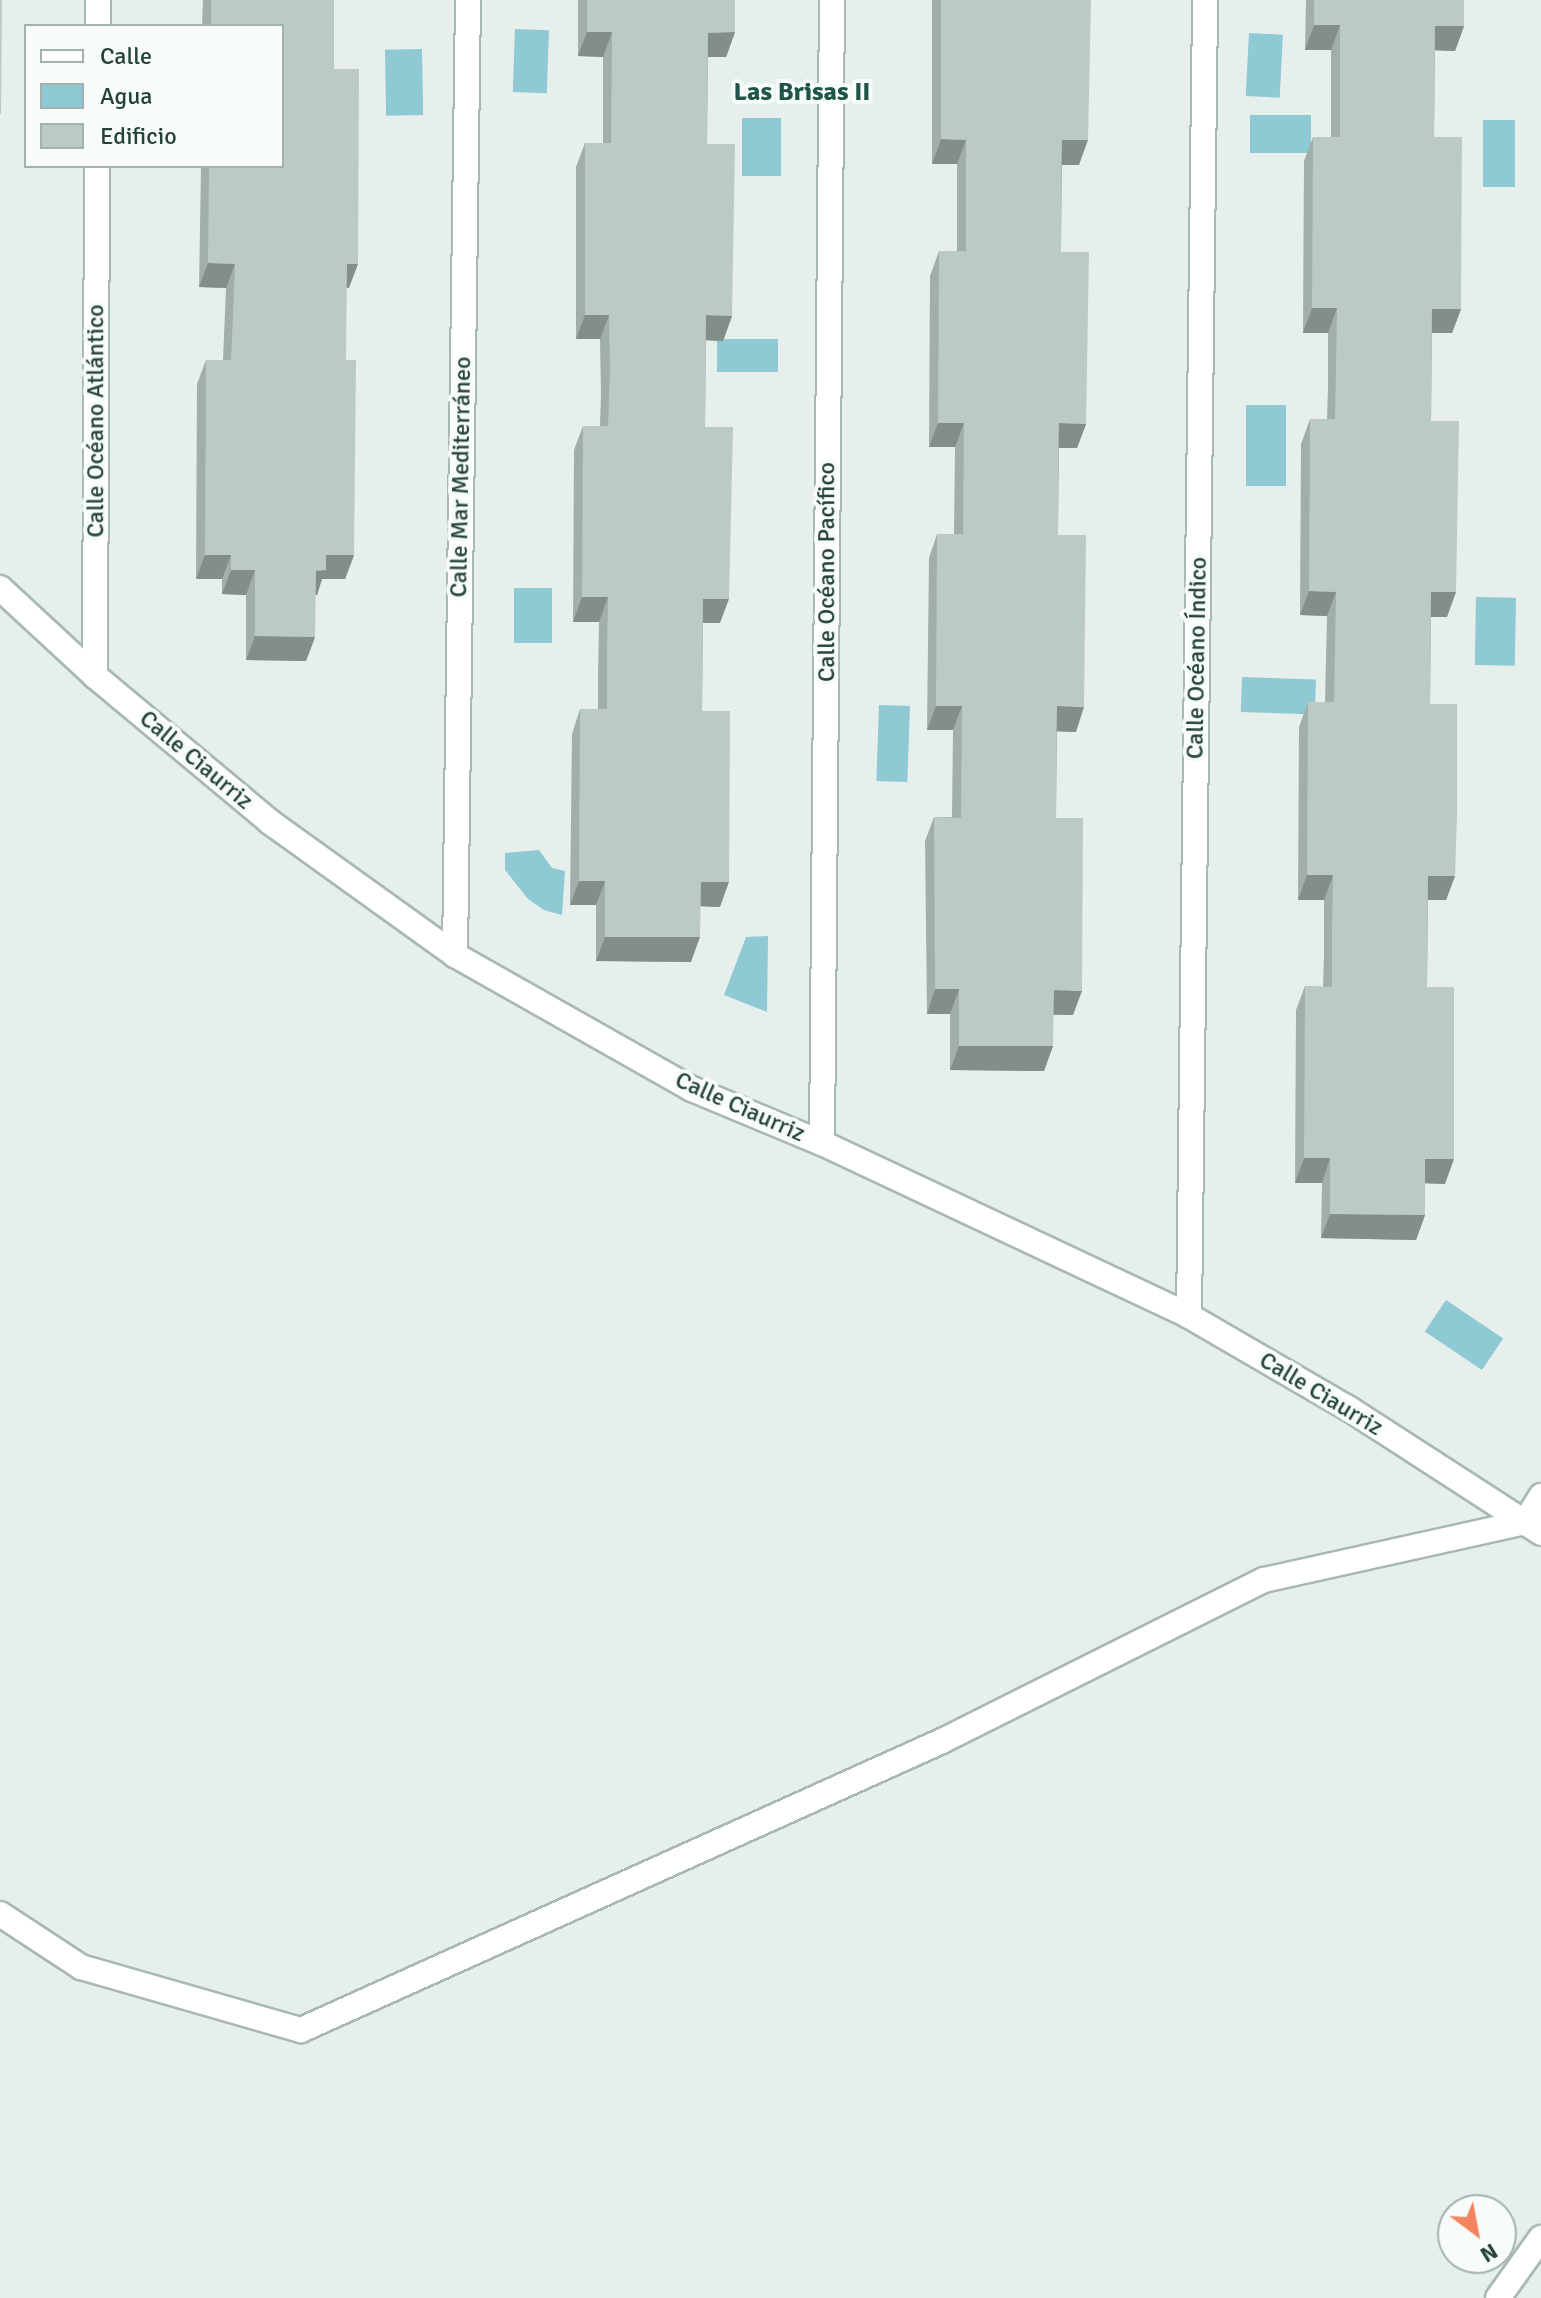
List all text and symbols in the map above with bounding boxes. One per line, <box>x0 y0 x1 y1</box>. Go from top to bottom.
legend <box>24 24 284 168</box>
text: Calle <box>100 41 152 71</box>
district label: Las Brisas II <box>733 77 871 109</box>
text: Agua <box>100 81 152 111</box>
text: Edificio <box>100 121 177 151</box>
street label: Calle Océano Atlántico <box>82 304 110 538</box>
street label: Calle Mar Mediterráneo <box>445 356 477 598</box>
street label: Calle Océano Pacífico <box>813 462 841 682</box>
street label: Calle Océano Índico <box>1181 557 1213 759</box>
street label: Calle Ciaurriz <box>134 704 258 816</box>
street label: Calle Ciaurriz <box>671 1066 809 1148</box>
street label: Calle Ciaurriz <box>1254 1346 1388 1442</box>
north arrow <box>1437 2194 1517 2274</box>
text: N <box>1475 2238 1503 2269</box>

